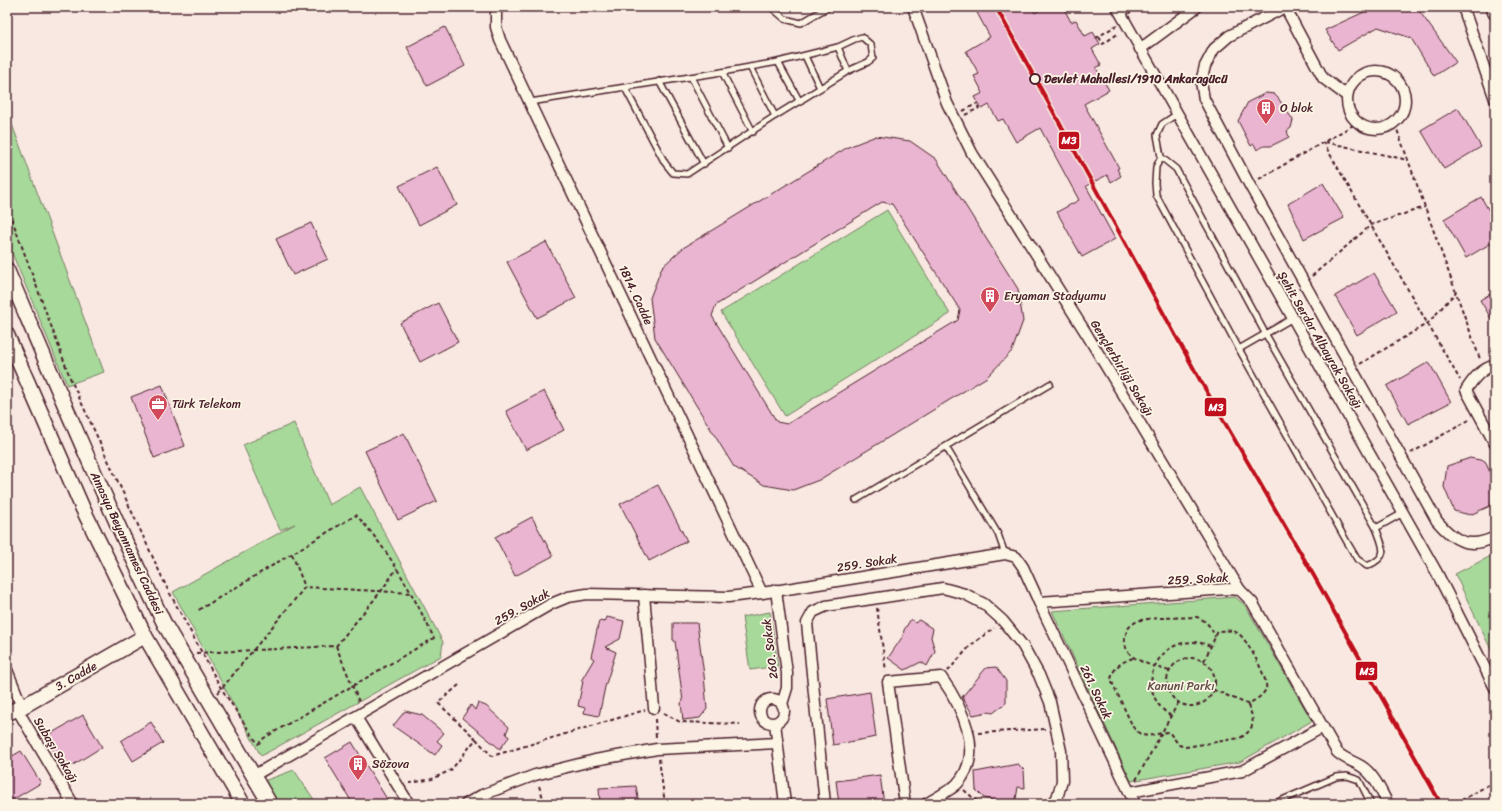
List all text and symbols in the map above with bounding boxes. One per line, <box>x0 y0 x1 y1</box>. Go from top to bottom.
place label: Devlet Mahallesi/1910 Ankaragücü <box>1044 68 1228 90</box>
marker: Devlet Mahallesi/1910 Ankaragücü <box>1029 73 1041 85</box>
building icon: O blok <box>1255 97 1277 125</box>
place label: O blok <box>1280 97 1313 119</box>
line badge: M3 <box>1058 131 1080 150</box>
text: M3 <box>1060 131 1077 150</box>
street label: 1814. Cadde <box>612 261 660 329</box>
street label: Şehit Serdar Albayrak Sokağı <box>1271 267 1369 413</box>
building icon: Eryaman Stadyumu <box>979 285 1001 313</box>
place label: Eryaman Stadyumu <box>1004 285 1107 307</box>
street label: Gençlerbirliği Sokağı <box>1084 315 1160 421</box>
office icon: Türk Telekom <box>147 393 169 421</box>
place label: Türk Telekom <box>172 393 241 415</box>
line badge: M3 <box>1204 397 1227 417</box>
text: M3 <box>1207 398 1224 417</box>
street label: Amasya Beyannamesi Caddesi <box>84 467 170 619</box>
street label: 259. Sokak <box>835 547 899 579</box>
street label: 259. Sokak <box>1167 566 1230 592</box>
street label: 259. Sokak <box>490 582 554 631</box>
street label: 260. Sokak <box>755 617 785 680</box>
street label: 3. Cadde <box>51 655 101 697</box>
street label: 261. Sokak <box>1074 661 1118 724</box>
line badge: M3 <box>1355 661 1378 681</box>
text: M3 <box>1358 662 1375 681</box>
park label: Kanuni Parkı <box>1147 675 1215 697</box>
street label: Subaşı Sokağı <box>28 713 84 787</box>
building icon: Sözova <box>347 753 369 781</box>
place label: Sözova <box>372 753 410 775</box>

